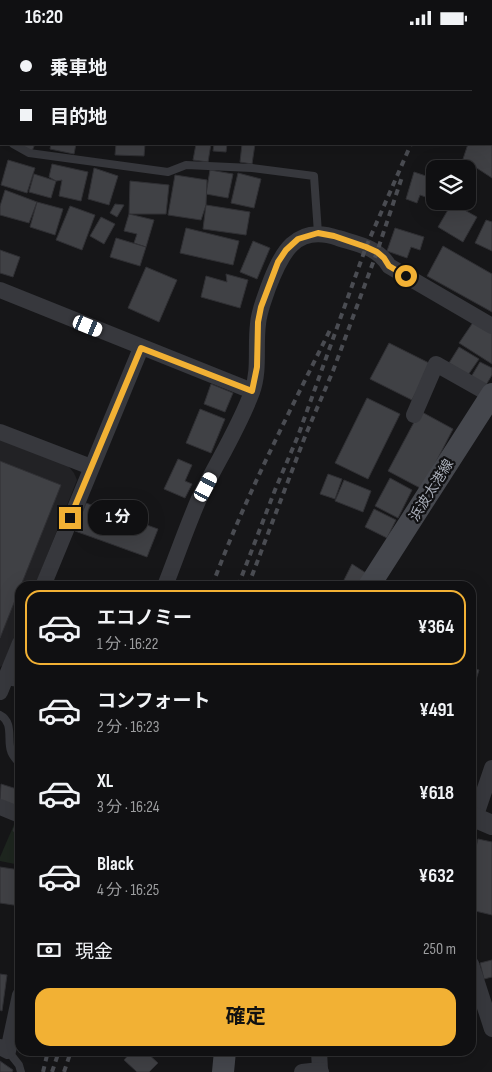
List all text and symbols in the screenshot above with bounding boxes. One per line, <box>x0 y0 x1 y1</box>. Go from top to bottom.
text: 16:20 <box>25 6 63 29</box>
text: 乗車地 <box>50 57 107 80</box>
text: 目的地 <box>50 106 107 129</box>
map controls <box>426 160 476 210</box>
button: layers <box>426 160 476 210</box>
route start <box>395 265 417 287</box>
car <box>71 313 104 339</box>
street label: 浜波太港線 <box>406 456 457 524</box>
car <box>192 470 219 504</box>
callout: 1 分 <box>88 501 148 535</box>
route end <box>59 507 81 529</box>
text: 1 分 <box>106 508 130 527</box>
icon: car <box>37 605 82 650</box>
text: エコノミー <box>97 607 192 630</box>
text: ¥364 <box>418 616 454 639</box>
text: 1 分 · 16:22 <box>97 635 158 654</box>
icon: car <box>37 688 82 733</box>
text: コンフォート <box>97 690 210 713</box>
text: ¥491 <box>419 699 454 722</box>
text: 2 分 · 16:23 <box>97 718 159 737</box>
text: XL <box>97 770 113 793</box>
icon: car <box>37 771 82 816</box>
text: ¥618 <box>419 782 454 805</box>
text: 3 分 · 16:24 <box>97 798 159 817</box>
text: Black <box>97 853 134 876</box>
icon: car <box>37 854 82 899</box>
text: ¥632 <box>418 865 454 888</box>
text: 4 分 · 16:25 <box>97 881 159 900</box>
icon: cash <box>35 936 63 964</box>
text: 250 m <box>423 940 456 959</box>
text: 現金 <box>75 941 113 964</box>
button: 確定 <box>35 988 456 1046</box>

